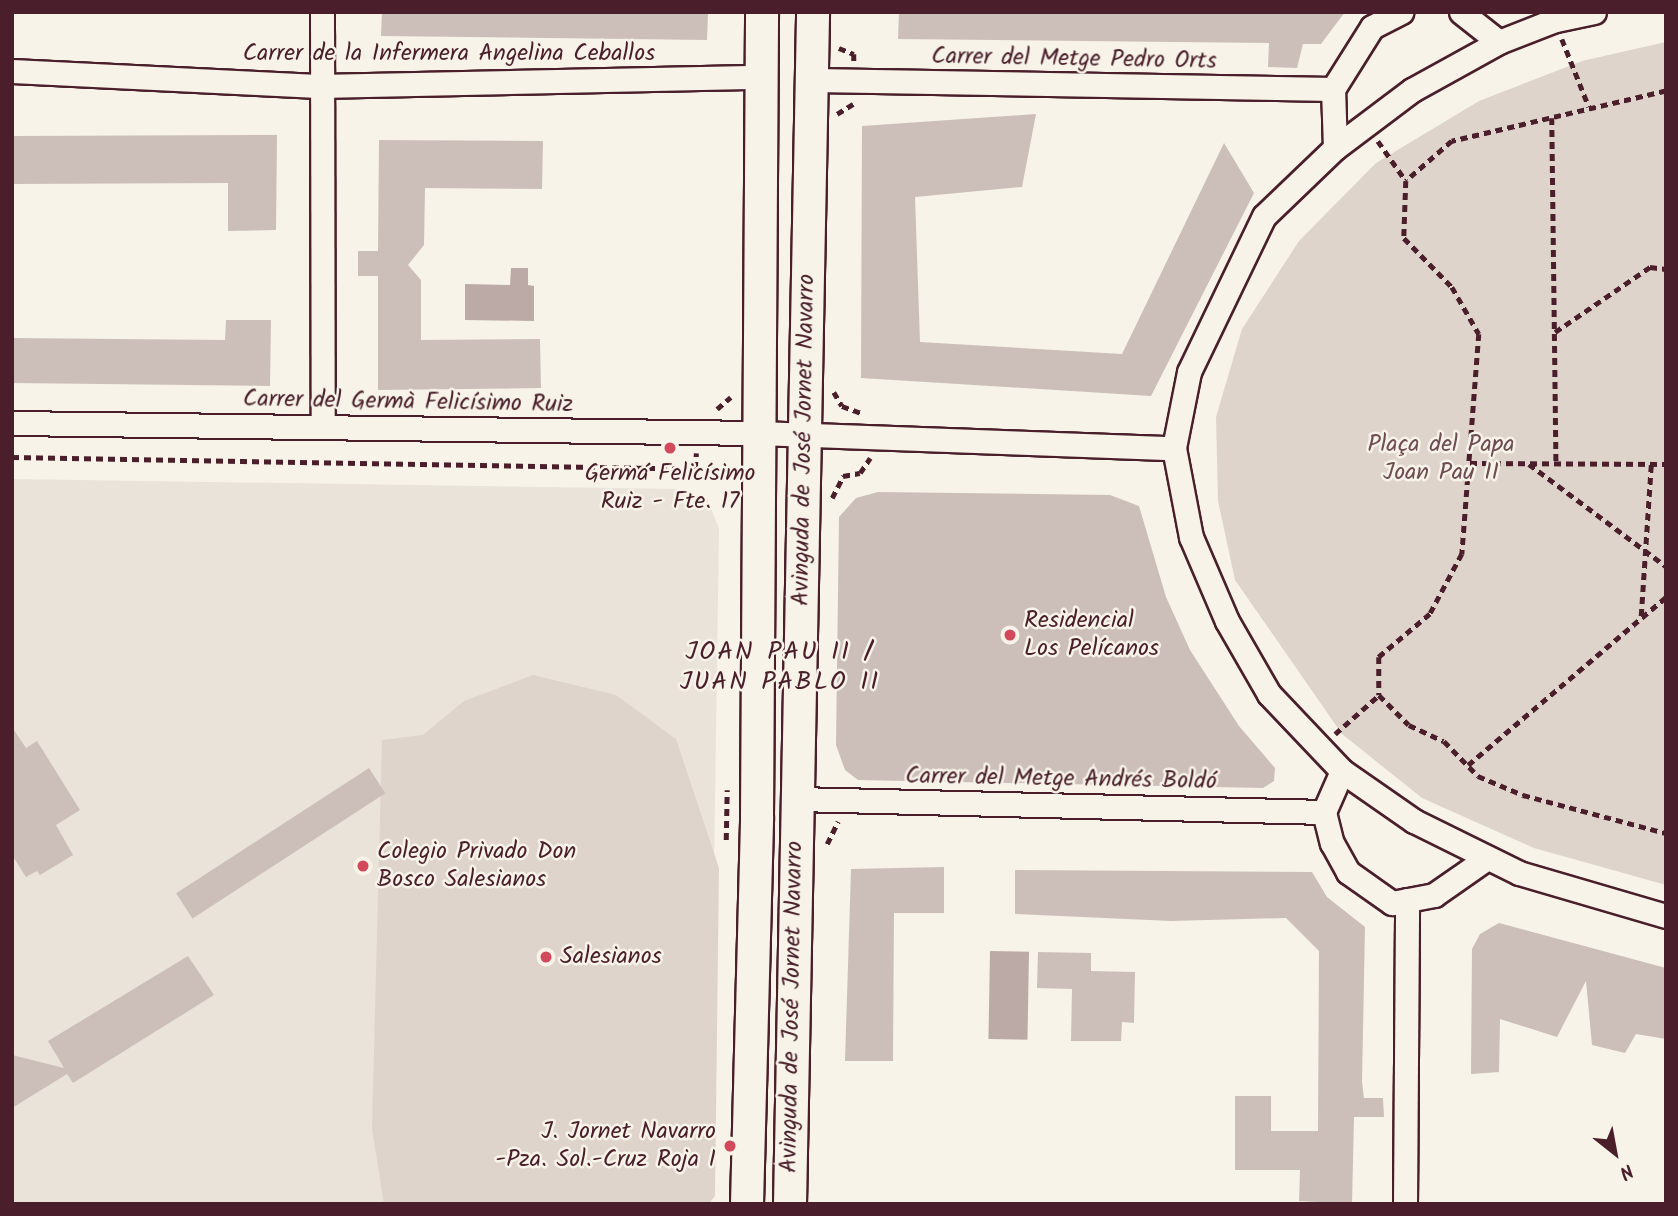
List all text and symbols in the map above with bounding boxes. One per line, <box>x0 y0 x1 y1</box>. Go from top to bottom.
street label: Carrer de la Infermera Angelina Ceballos <box>243 40 655 68</box>
street label: Carrer del Metge Pedro Orts <box>931 42 1217 76</box>
street label: Avinguda de José Jornet Navarro <box>787 274 821 606</box>
street label: Carrer del Germà Felicísimo Ruiz <box>243 385 573 419</box>
park label: Plaça del Papa Joan Pau II <box>1367 431 1515 487</box>
marker: Germá Felicísimo Ruiz - Fte. 17 <box>662 440 678 456</box>
place label: Germá Felicísimo Ruiz - Fte. 17 <box>585 460 755 516</box>
place label: Residencial Los Pelícanos <box>1024 607 1159 663</box>
marker: Residencial Los Pelícanos <box>1002 627 1018 643</box>
district label: JOAN PAU II / JUAN PABLO II <box>681 637 879 698</box>
street label: Carrer del Metge Andrés Boldó <box>905 762 1217 796</box>
place label: Colegio Privado Don Bosco Salesianos <box>377 838 576 894</box>
street label: Avinguda de José Jornet Navarro <box>775 841 809 1173</box>
marker: Colegio Privado Don Bosco Salesianos <box>355 858 371 874</box>
place label: Salesianos <box>560 943 662 971</box>
marker: Salesianos <box>538 949 554 965</box>
place label: J. Jornet Navarro -Pza. Sol.-Cruz Roja I <box>495 1118 716 1174</box>
north arrow <box>1580 1118 1650 1188</box>
marker: J. Jornet Navarro -Pza. Sol.-Cruz Roja I <box>722 1138 738 1154</box>
text: N <box>1613 1155 1639 1187</box>

